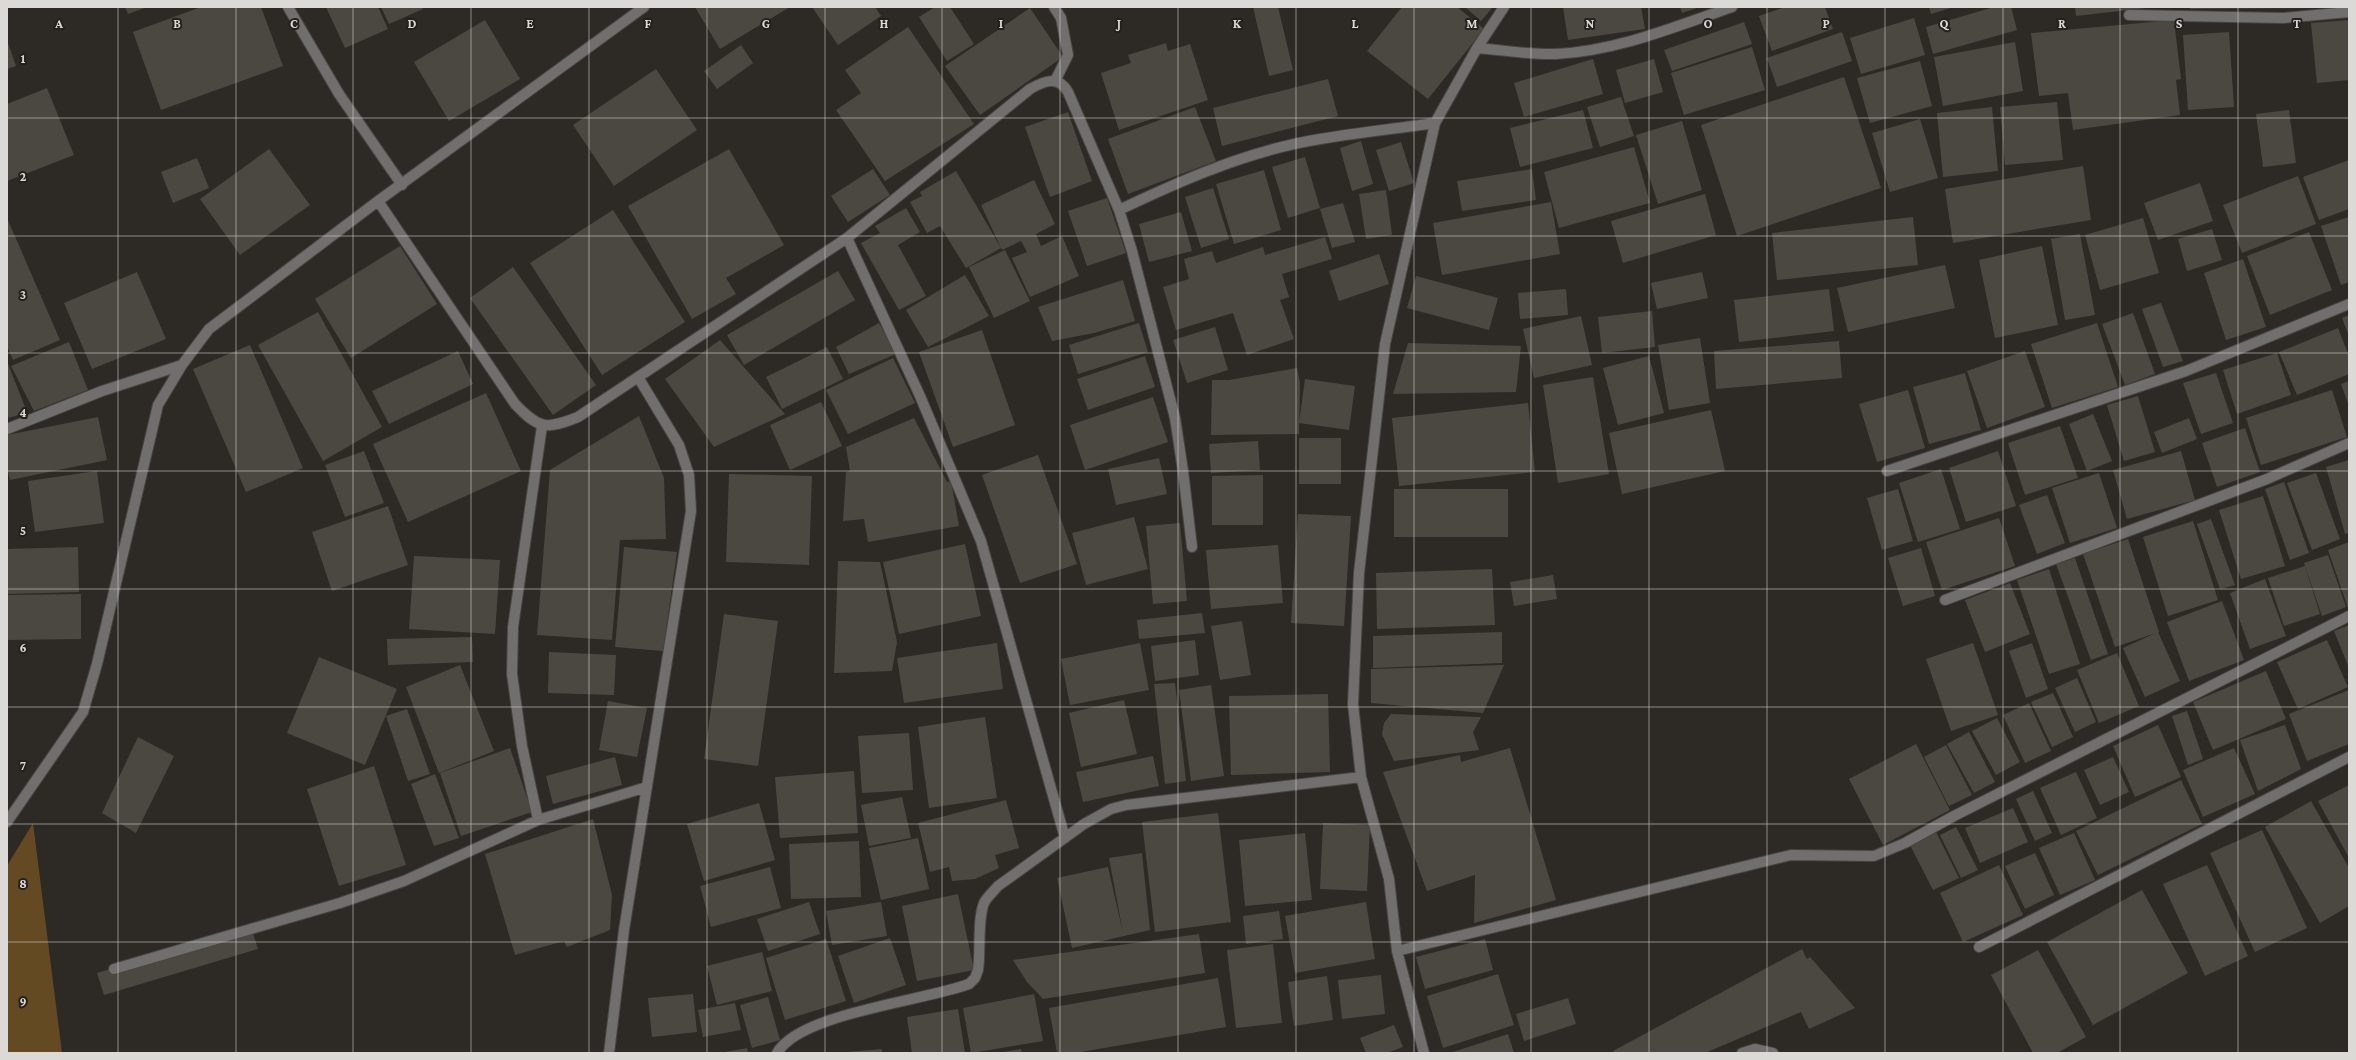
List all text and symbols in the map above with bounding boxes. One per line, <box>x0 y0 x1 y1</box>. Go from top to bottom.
text: A <box>54 16 63 31</box>
text: B <box>173 16 181 31</box>
text: C <box>290 16 298 31</box>
text: D <box>408 16 417 31</box>
text: E <box>526 16 534 31</box>
text: F <box>645 16 652 31</box>
text: G <box>762 16 770 31</box>
text: H <box>880 16 889 31</box>
text: I <box>999 16 1003 31</box>
text: J <box>1115 16 1121 31</box>
text: K <box>1233 16 1242 31</box>
text: L <box>1352 16 1359 31</box>
text: M <box>1466 16 1478 31</box>
text: N <box>1586 16 1595 31</box>
text: O <box>1704 16 1713 31</box>
text: P <box>1822 16 1830 31</box>
text: Q <box>1940 16 1950 31</box>
text: R <box>2058 16 2066 31</box>
text: S <box>2176 16 2183 31</box>
text: T <box>2293 16 2301 31</box>
text: 1 <box>21 51 26 66</box>
text: 2 <box>20 169 27 184</box>
text: 3 <box>20 287 26 302</box>
text: 4 <box>19 405 27 420</box>
text: 5 <box>20 523 26 538</box>
text: 6 <box>19 640 27 655</box>
text: 7 <box>20 758 26 773</box>
text: 8 <box>19 876 27 891</box>
text: 9 <box>19 994 27 1009</box>

